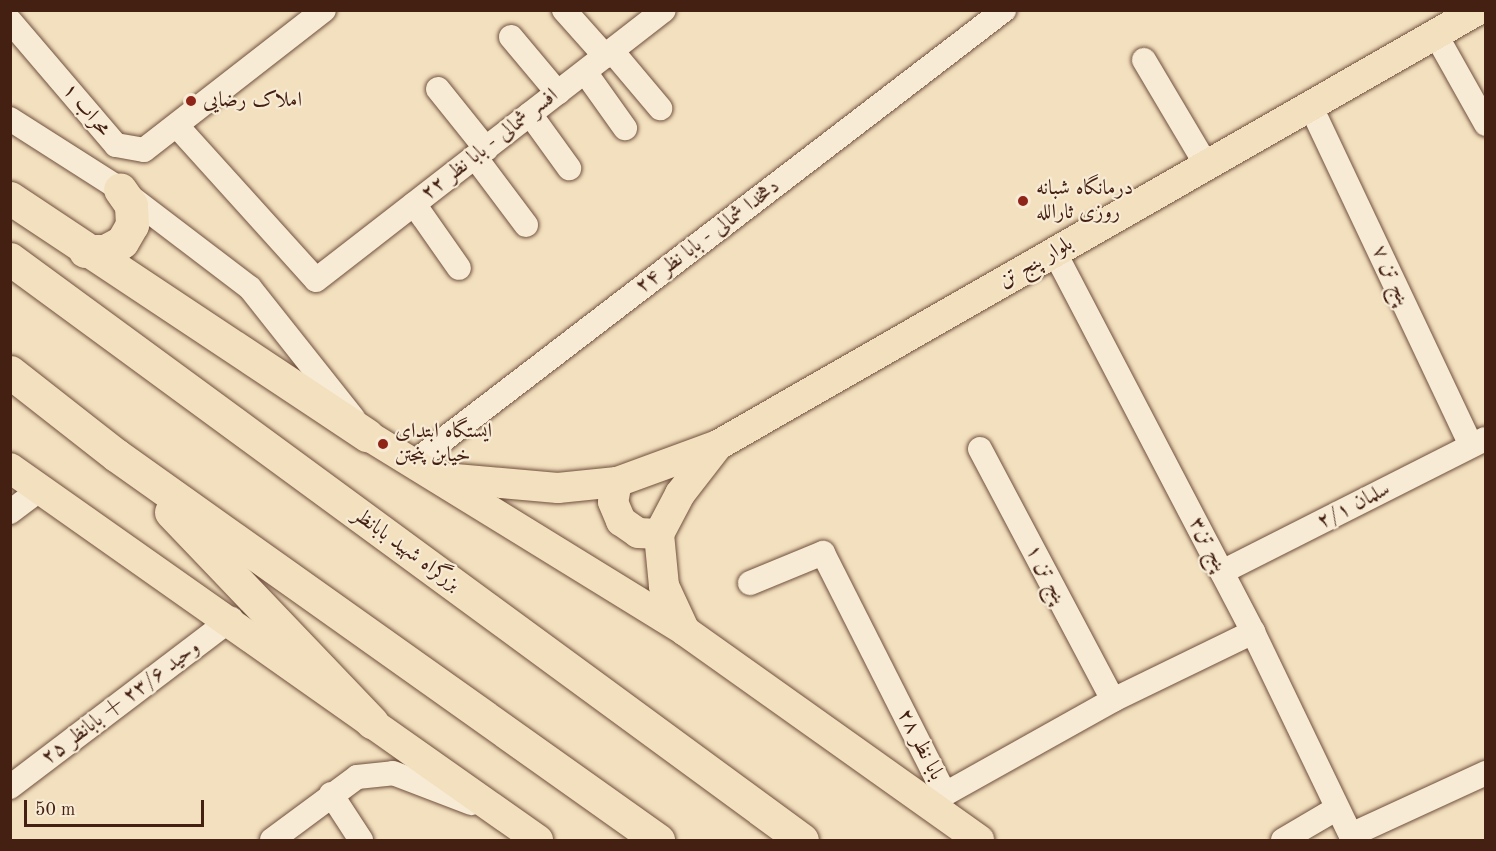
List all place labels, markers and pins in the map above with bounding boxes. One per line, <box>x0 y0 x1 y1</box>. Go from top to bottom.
place label: املاک رضایی <box>203 88 302 114</box>
marker: املاک رضایی <box>184 94 198 108</box>
place label: درمانگاه شبانه روزی ثارالله <box>1036 176 1133 226</box>
marker: درمانگاه شبانه روزی ثارالله <box>1014 192 1032 210</box>
place label: ایستگاه ابتدای خیابن پنجتن <box>395 419 492 469</box>
marker: ایستگاه ابتدای خیابن پنجتن <box>376 437 390 451</box>

